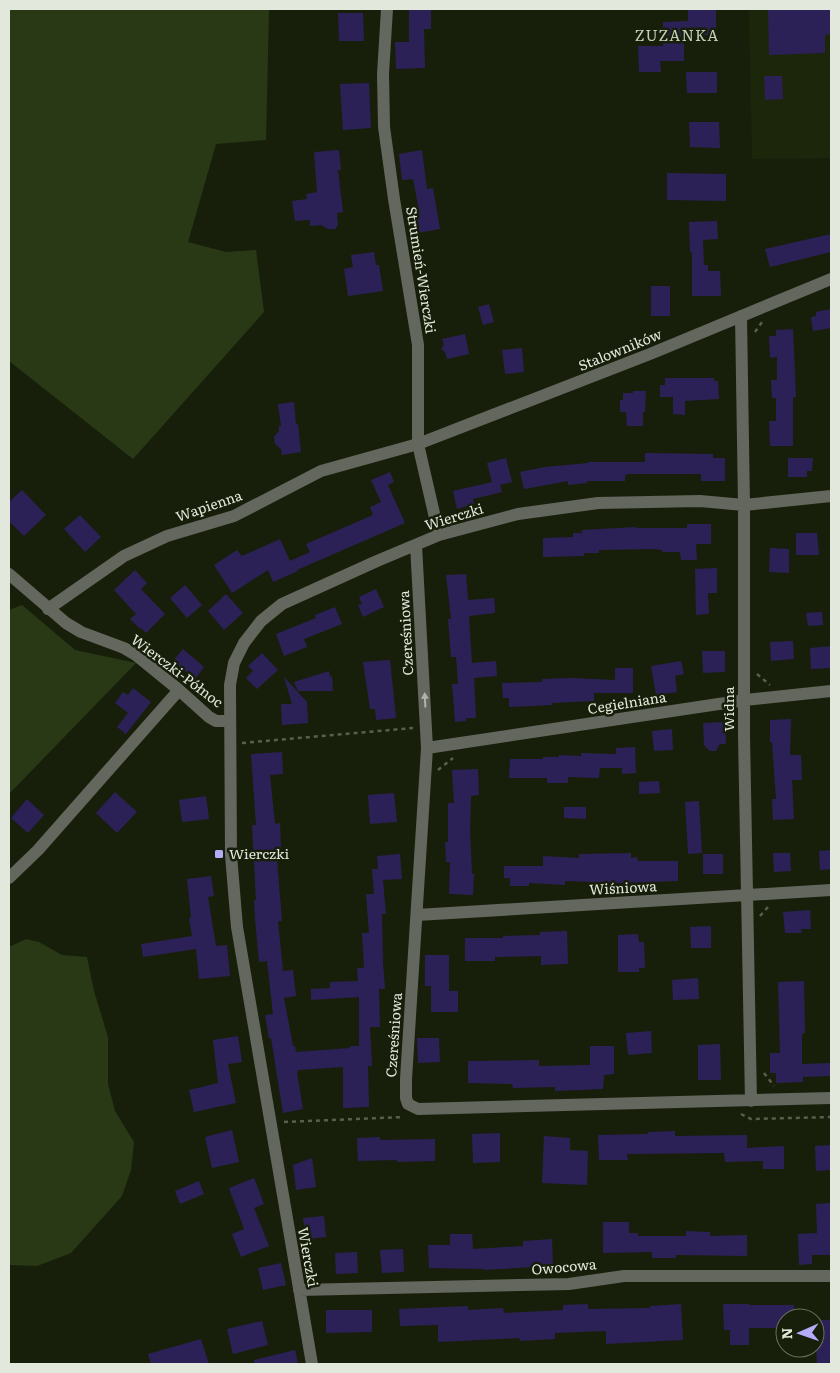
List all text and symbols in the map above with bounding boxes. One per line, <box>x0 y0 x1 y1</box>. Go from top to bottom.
district label: ZUZANKA <box>635 23 719 46</box>
street label: Strumień-Wierczki <box>402 205 442 335</box>
street label: Stalowników <box>575 323 664 375</box>
street label: Wapienna <box>173 484 245 526</box>
street label: Wierczki <box>422 498 486 534</box>
street label: Czereśniowa <box>393 590 417 676</box>
street label: Wierczki-Północ <box>127 629 228 711</box>
street label: Cegielniana <box>586 686 668 718</box>
street label: Widna <box>718 686 738 731</box>
one-way arrow <box>420 691 428 707</box>
place label: Wierczki <box>229 843 290 863</box>
marker: Wierczki <box>213 848 225 860</box>
street label: Wiśniowa <box>589 875 658 899</box>
street label: Czereśniowa <box>380 991 406 1078</box>
street label: Wierczki <box>294 1225 324 1289</box>
street label: Owocowa <box>531 1253 598 1279</box>
north arrow <box>775 1308 825 1358</box>
text: N <box>776 1327 796 1340</box>

